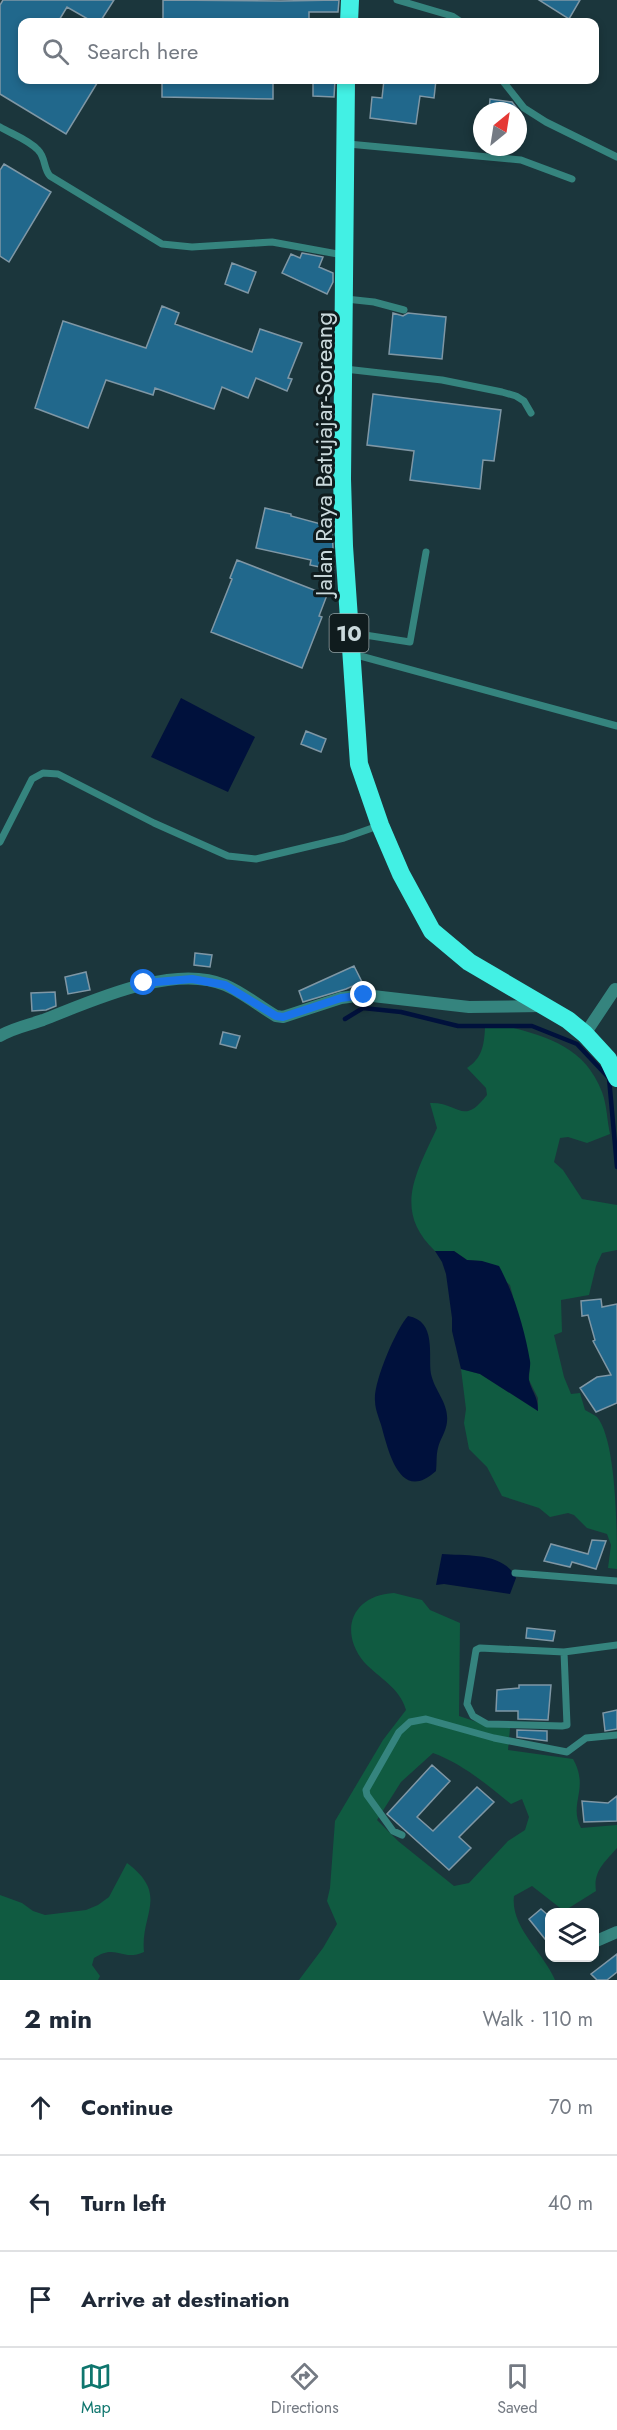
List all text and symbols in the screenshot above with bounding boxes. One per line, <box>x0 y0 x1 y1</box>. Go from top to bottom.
search box <box>18 18 599 84</box>
icon: search <box>39 35 72 68</box>
text: Search here <box>87 35 198 67</box>
north arrow <box>473 102 527 156</box>
street label: Jalan Raya Batujajar-Soreang <box>306 312 341 599</box>
road number: 10 <box>330 614 368 652</box>
route start <box>130 969 156 995</box>
route end <box>350 981 376 1007</box>
map controls <box>545 1908 599 1962</box>
button: layers <box>545 1908 599 1962</box>
text: 2 min <box>24 2000 92 2038</box>
text: Walk · 110 m <box>483 2005 593 2034</box>
icon: ahead <box>24 2091 57 2124</box>
text: Continue <box>81 2091 173 2123</box>
text: 70 m <box>549 2093 593 2122</box>
icon: left <box>24 2187 57 2220</box>
text: Turn left <box>81 2187 166 2219</box>
text: 40 m <box>548 2189 593 2218</box>
icon: arrive <box>24 2283 57 2316</box>
text: Arrive at destination <box>81 2283 290 2315</box>
tab: Map <box>79 2360 112 2419</box>
tab: Directions <box>271 2360 339 2419</box>
tab: Saved <box>497 2360 538 2419</box>

